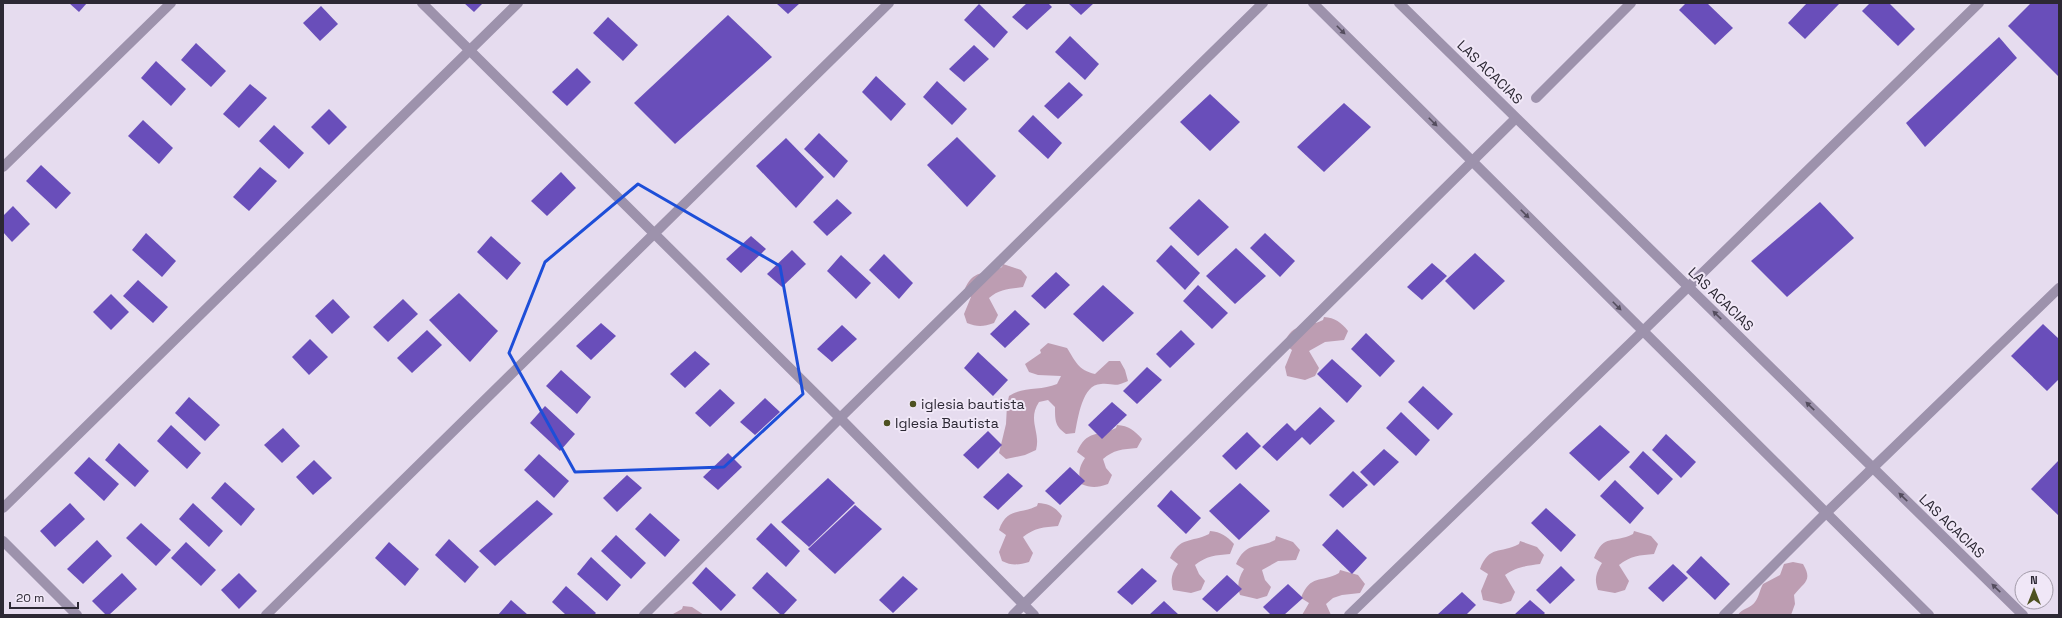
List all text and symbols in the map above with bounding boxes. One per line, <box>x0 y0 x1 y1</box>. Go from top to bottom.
one-way arrow <box>1336 26 1346 35</box>
street label: LAS ACACIAS <box>1453 36 1527 108</box>
one-way arrow <box>1428 117 1438 127</box>
one-way arrow <box>1520 209 1530 219</box>
street label: LAS ACACIAS <box>1684 263 1758 335</box>
one-way arrow <box>1612 301 1622 310</box>
one-way arrow <box>1712 310 1722 320</box>
place label: iglesia bautista <box>921 395 1025 413</box>
marker: iglesia bautista <box>908 399 918 409</box>
one-way arrow <box>1805 401 1815 411</box>
place label: Iglesia Bautista <box>895 414 999 432</box>
marker: Iglesia Bautista <box>882 418 892 428</box>
street label: LAS ACACIAS <box>1915 490 1989 562</box>
one-way arrow <box>1898 492 1908 502</box>
north arrow <box>2014 570 2054 610</box>
text: N <box>2030 573 2038 587</box>
one-way arrow <box>1991 583 2001 593</box>
scale bar <box>10 584 78 610</box>
text: 20 m <box>16 590 44 606</box>

